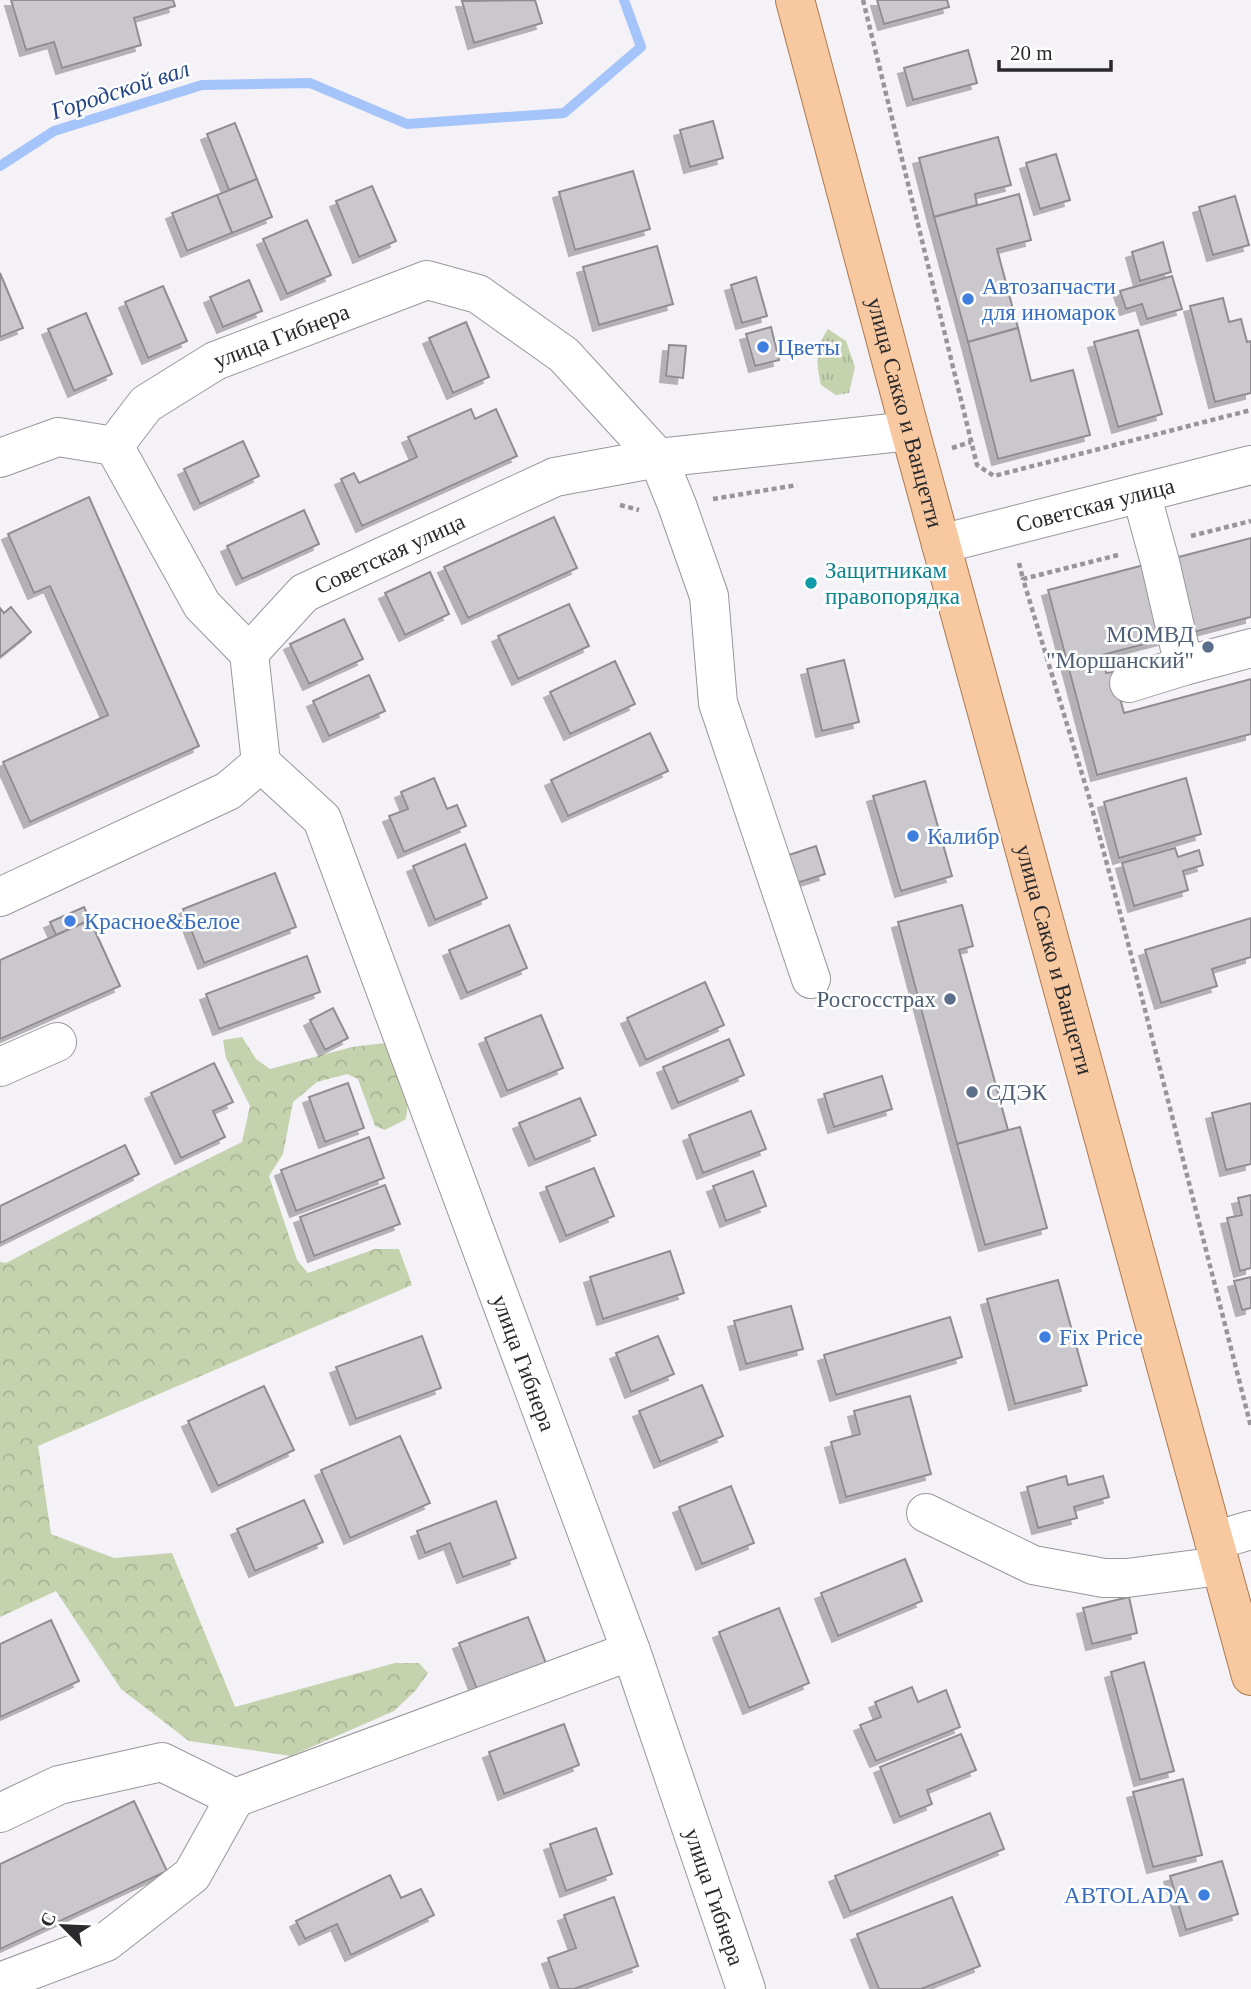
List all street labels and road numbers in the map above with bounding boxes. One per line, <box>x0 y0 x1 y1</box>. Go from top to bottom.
street label: улица Сакко и Ванцетти <box>862 295 948 530</box>
street label: улица Гибнера <box>210 298 353 373</box>
street label: Советская улица <box>1013 473 1177 537</box>
street label: Советская улица <box>311 508 469 599</box>
street label: улица Сакко и Ванцетти <box>1011 842 1098 1077</box>
street label: улица Гибнера <box>487 1291 561 1434</box>
street label: улица Гибнера <box>680 1825 750 1969</box>

